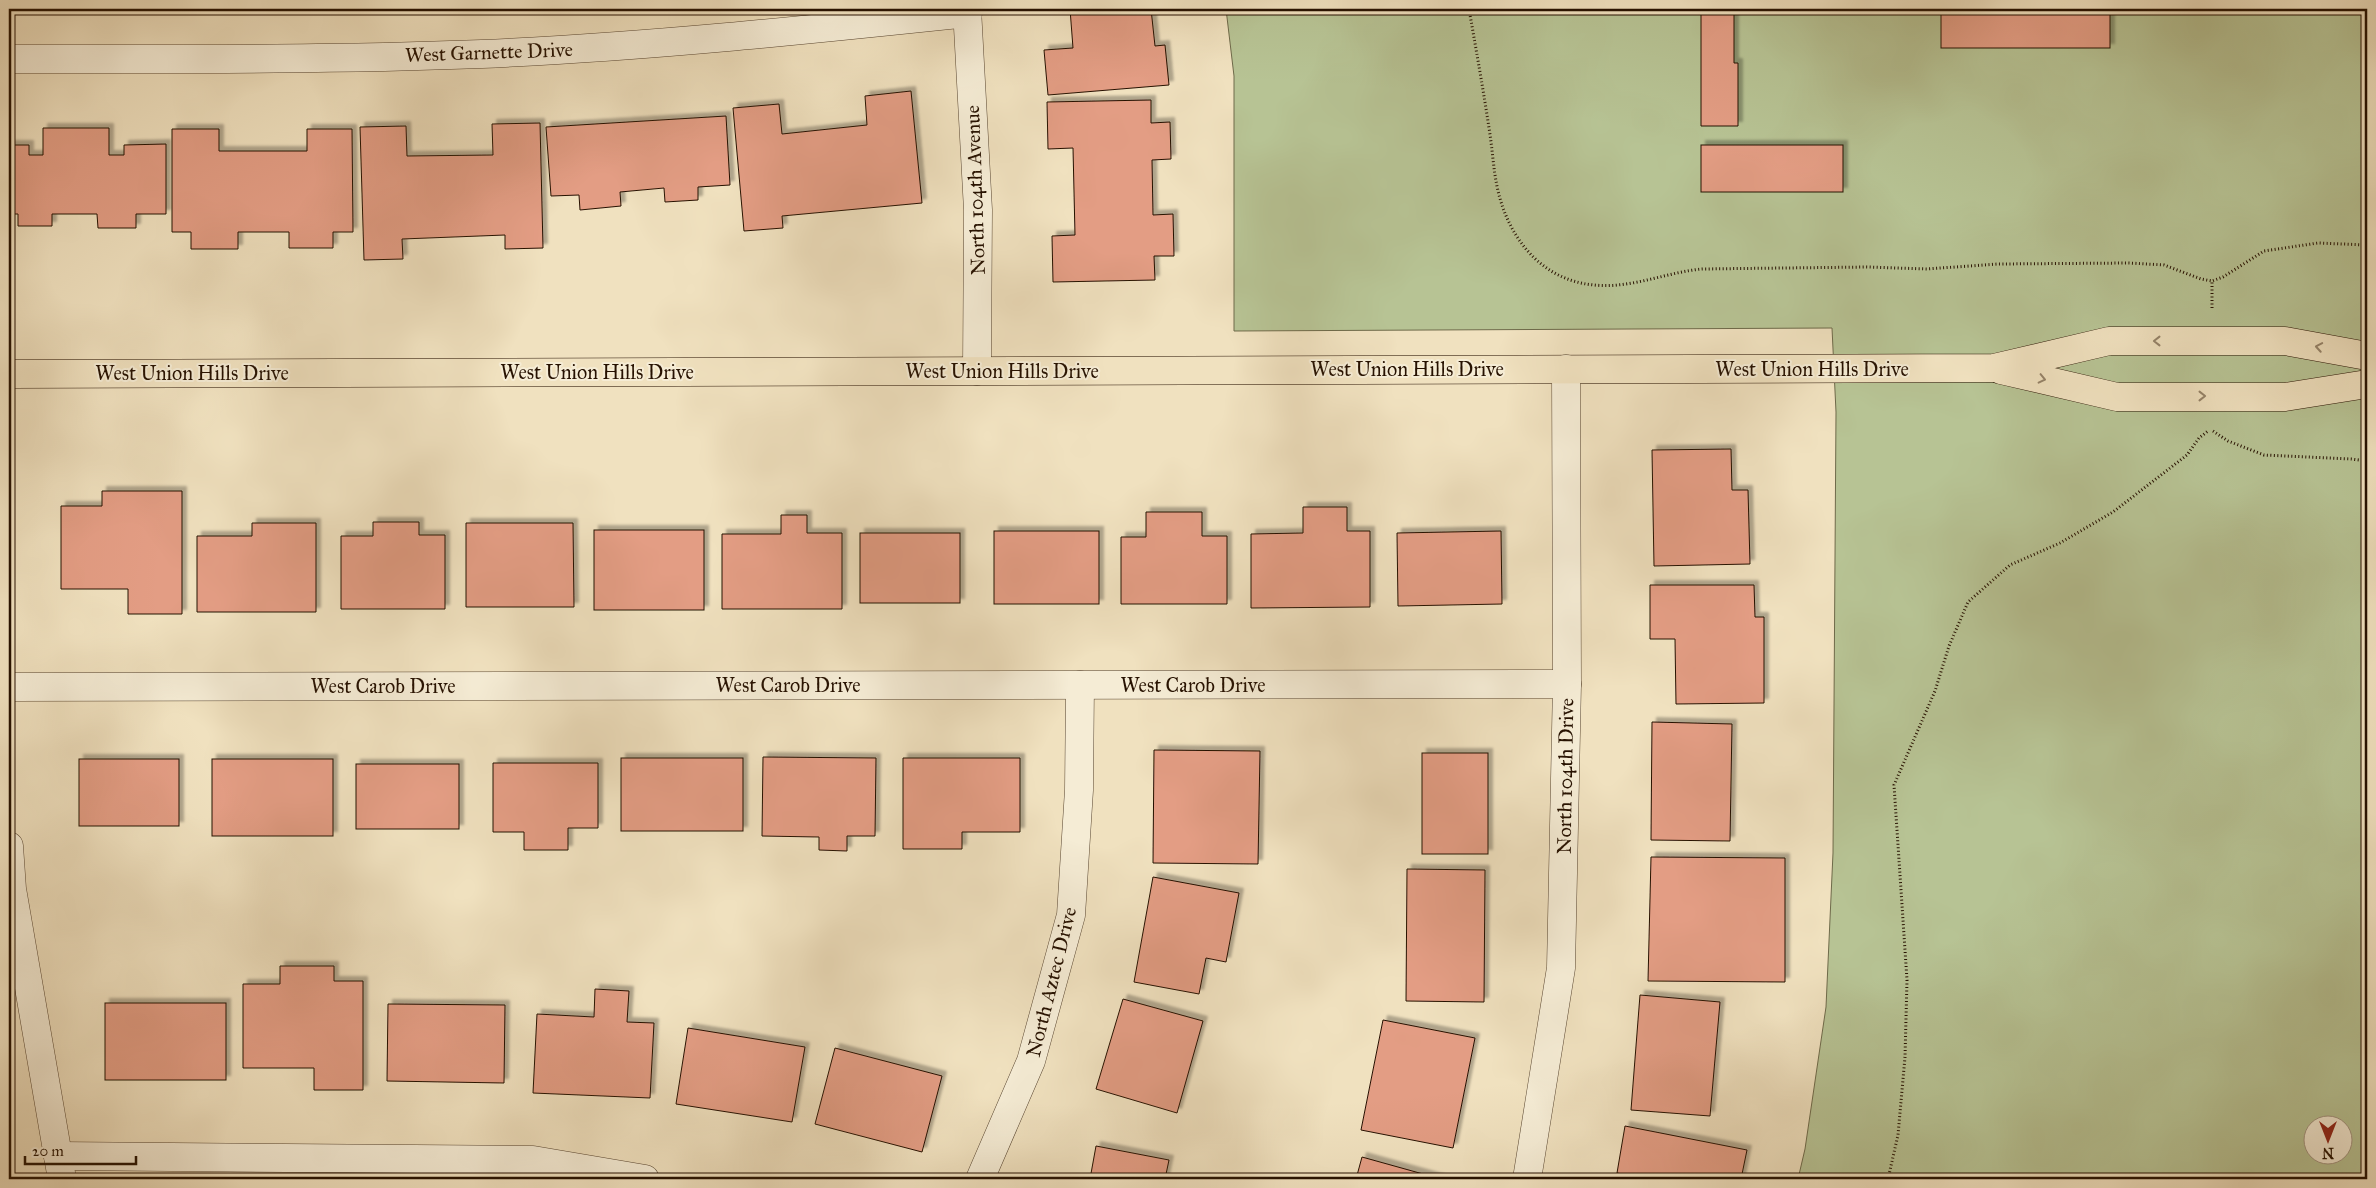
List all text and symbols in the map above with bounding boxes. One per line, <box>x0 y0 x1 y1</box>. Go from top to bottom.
street label: West Garnette Drive <box>405 37 573 67</box>
street label: North 104th Avenue <box>960 105 990 275</box>
one-way arrow <box>2153 336 2161 346</box>
one-way arrow <box>2315 343 2324 353</box>
street label: West Union Hills Drive <box>1310 357 1504 381</box>
street label: West Union Hills Drive <box>1715 357 1909 381</box>
street label: West Union Hills Drive <box>905 359 1099 383</box>
street label: West Union Hills Drive <box>500 360 694 384</box>
street label: West Union Hills Drive <box>95 361 289 385</box>
one-way arrow <box>2037 373 2046 384</box>
one-way arrow <box>2199 391 2207 401</box>
street label: West Carob Drive <box>715 673 861 697</box>
street label: West Carob Drive <box>1120 673 1266 697</box>
street label: West Carob Drive <box>310 674 456 698</box>
street label: North 104th Drive <box>1552 698 1578 854</box>
street label: North Aztec Drive <box>1021 904 1081 1060</box>
north arrow <box>2304 1116 2354 1166</box>
scale bar <box>25 1133 136 1165</box>
text: 20 m <box>32 1142 64 1160</box>
text: N <box>2322 1144 2334 1161</box>

